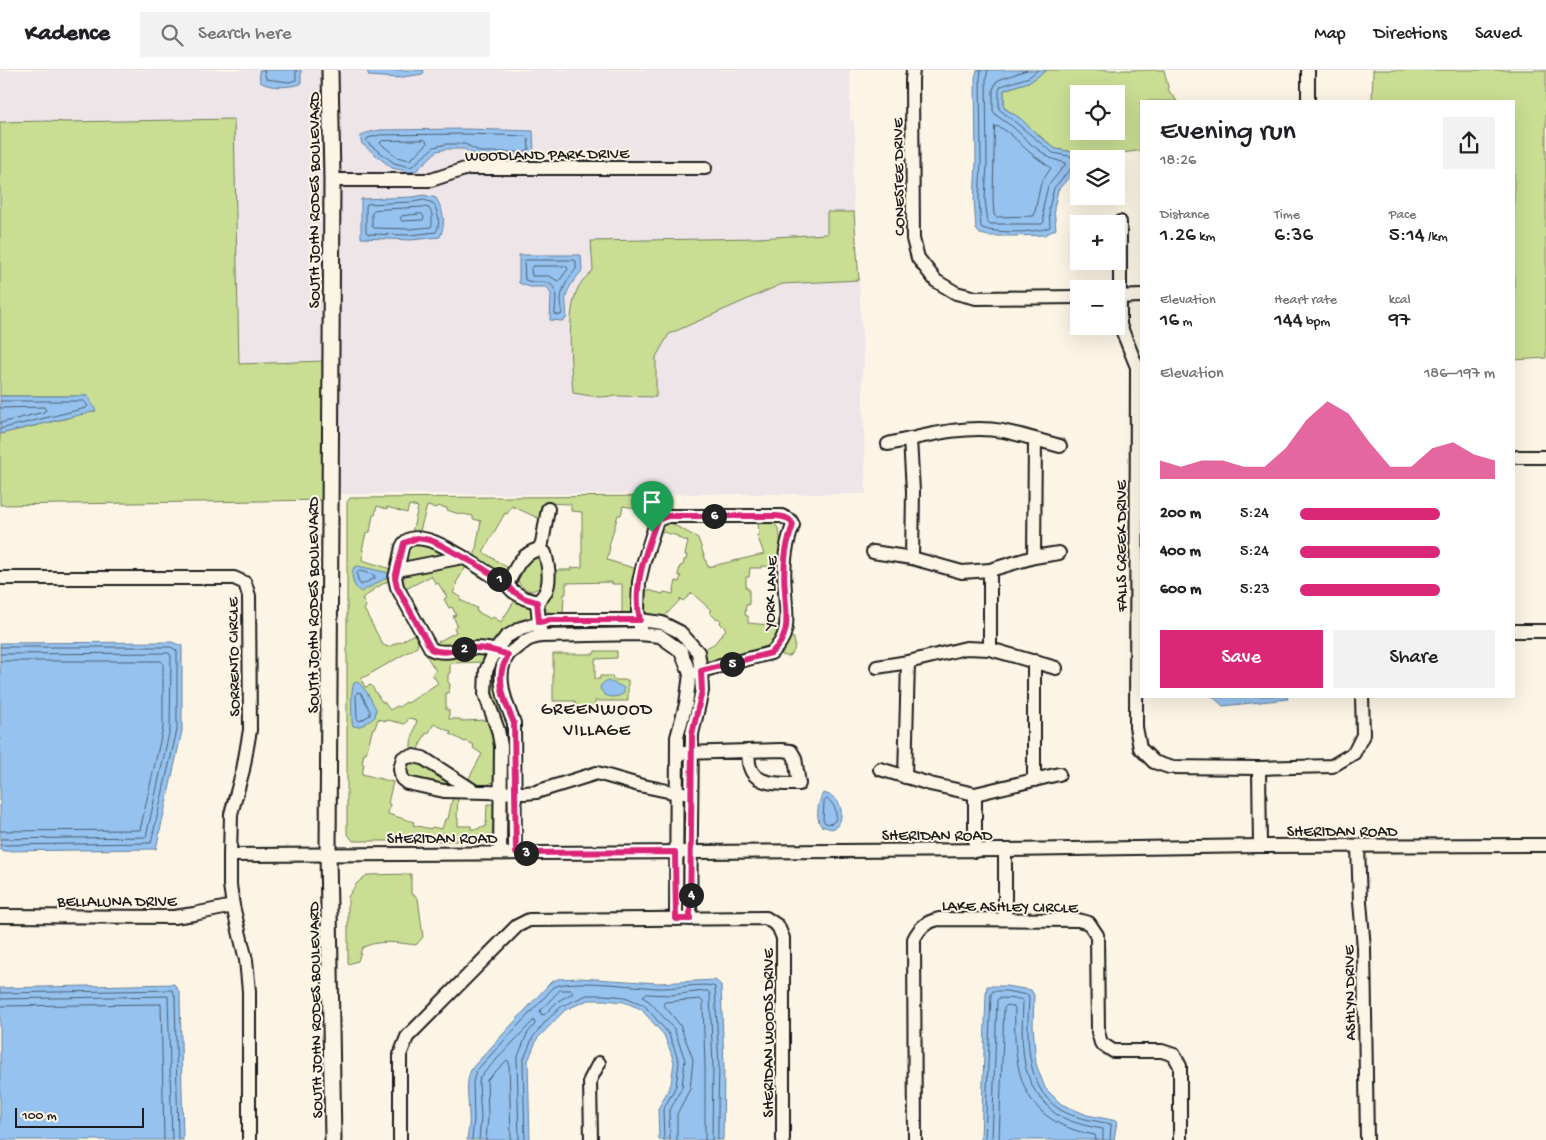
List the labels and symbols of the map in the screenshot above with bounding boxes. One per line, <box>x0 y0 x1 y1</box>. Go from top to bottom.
street label: SOUTH JOHN RODES BOULEVARD <box>307 91 326 308</box>
street label: CONESTEE DRIVE <box>890 117 911 236</box>
street label: WOODLAND PARK DRIVE <box>465 146 630 167</box>
street label: FALLS CREEK DRIVE <box>1114 479 1133 613</box>
pin <box>631 481 673 532</box>
street label: SOUTH JOHN RODES BOULEVARD <box>306 496 325 713</box>
pin: 6 <box>702 504 726 528</box>
street label: YORK LANE <box>762 555 783 632</box>
pin: 1 <box>486 566 512 592</box>
street label: SORRENTO CIRCLE <box>225 596 246 717</box>
pin: 2 <box>452 636 476 662</box>
pin: 5 <box>720 652 744 676</box>
district label: GREENWOOD VILLAGE <box>541 700 653 742</box>
street label: SHERIDAN ROAD <box>1287 824 1398 843</box>
street label: SHERIDAN ROAD <box>882 828 993 847</box>
street label: SHERIDAN ROAD <box>387 831 498 850</box>
pin: 3 <box>514 840 538 866</box>
pin: 4 <box>678 882 704 908</box>
street label: BELLALUNA DRIVE <box>56 894 178 913</box>
street label: LAKE ASHLEY CIRCLE <box>942 898 1079 919</box>
street label: SOUTH JOHN RODES BOULEVARD <box>306 901 329 1118</box>
street label: ASHLYN DRIVE <box>1341 944 1362 1041</box>
street label: SHERIDAN WOODS DRIVE <box>761 948 780 1117</box>
scale bar <box>15 1105 144 1128</box>

